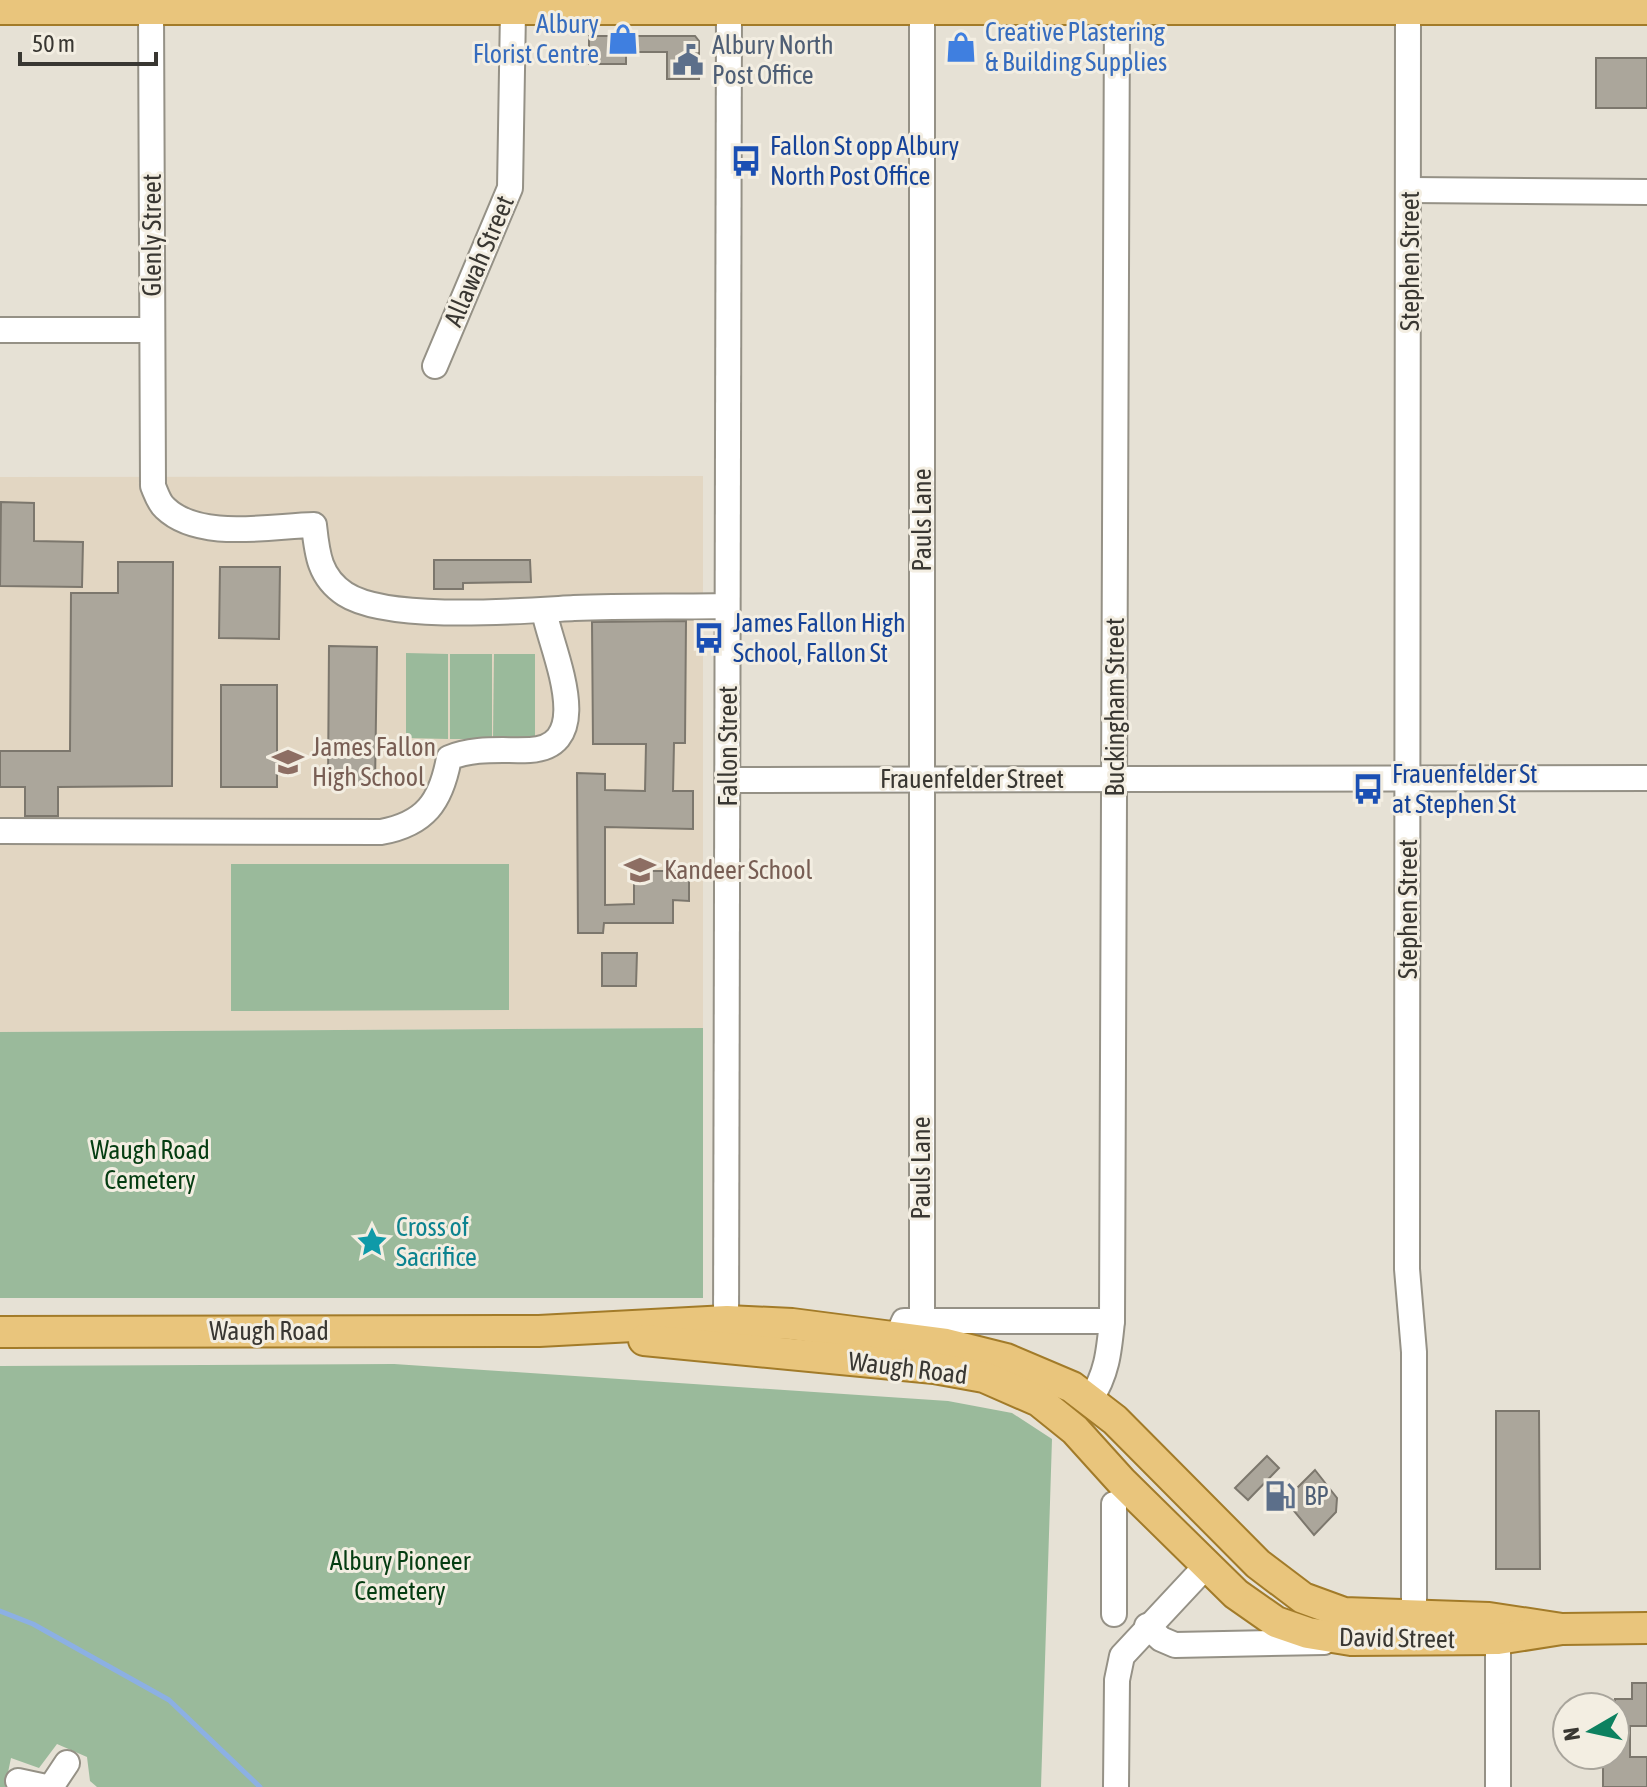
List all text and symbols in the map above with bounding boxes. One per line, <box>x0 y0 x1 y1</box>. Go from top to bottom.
place label: Albury Florist Centre <box>473 9 599 69</box>
scale bar <box>20 16 156 66</box>
place label: Creative Plastering & Building Supplies <box>985 17 1167 77</box>
shop icon: Albury Florist Centre <box>606 22 640 56</box>
text: 50 m <box>32 30 75 57</box>
place label: Albury North Post Office <box>712 30 834 90</box>
shop icon: Creative Plastering & Building Supplies <box>944 30 978 64</box>
public building icon: Albury North Post Office <box>671 43 705 77</box>
place label: Fallon St opp Albury North Post Office <box>770 131 960 191</box>
bus stop icon: Fallon St opp Albury North Post Office <box>729 144 763 178</box>
street label: Glenly Street <box>137 174 167 296</box>
street label: Allawah Street <box>438 191 520 331</box>
street label: Stephen Street <box>1395 191 1425 331</box>
street label: Pauls Lane <box>907 468 937 572</box>
place label: James Fallon High School, Fallon St <box>733 608 906 668</box>
street label: Buckingham Street <box>1100 618 1130 796</box>
bus stop icon: James Fallon High School, Fallon St <box>692 621 726 655</box>
street label: Fallon Street <box>713 685 743 807</box>
place label: James Fallon High School <box>312 732 436 792</box>
school or university icon: James Fallon High School <box>271 745 305 779</box>
place label: Frauenfelder St at Stephen St <box>1392 759 1538 819</box>
street label: Frauenfelder Street <box>880 764 1064 794</box>
bus stop icon: Frauenfelder St at Stephen St <box>1351 772 1385 806</box>
street label: Stephen Street <box>1393 839 1423 979</box>
school or university icon: Kandeer School <box>623 853 657 887</box>
place label: Kandeer School <box>664 855 813 885</box>
street label: Pauls Lane <box>906 1116 936 1220</box>
park label: Waugh Road Cemetery <box>90 1135 210 1195</box>
place label: Cross of Sacrifice <box>396 1212 477 1272</box>
place icon: Cross of Sacrifice <box>355 1225 389 1259</box>
street label: Waugh Road <box>209 1316 329 1346</box>
street label: Waugh Road <box>847 1346 969 1390</box>
fuel station icon: BP <box>1263 1479 1297 1513</box>
place label: BP <box>1304 1481 1329 1511</box>
park label: Albury Pioneer Cemetery <box>330 1546 471 1606</box>
street label: David Street <box>1339 1622 1455 1654</box>
north arrow <box>1551 1691 1631 1771</box>
text: N <box>1557 1726 1585 1743</box>

